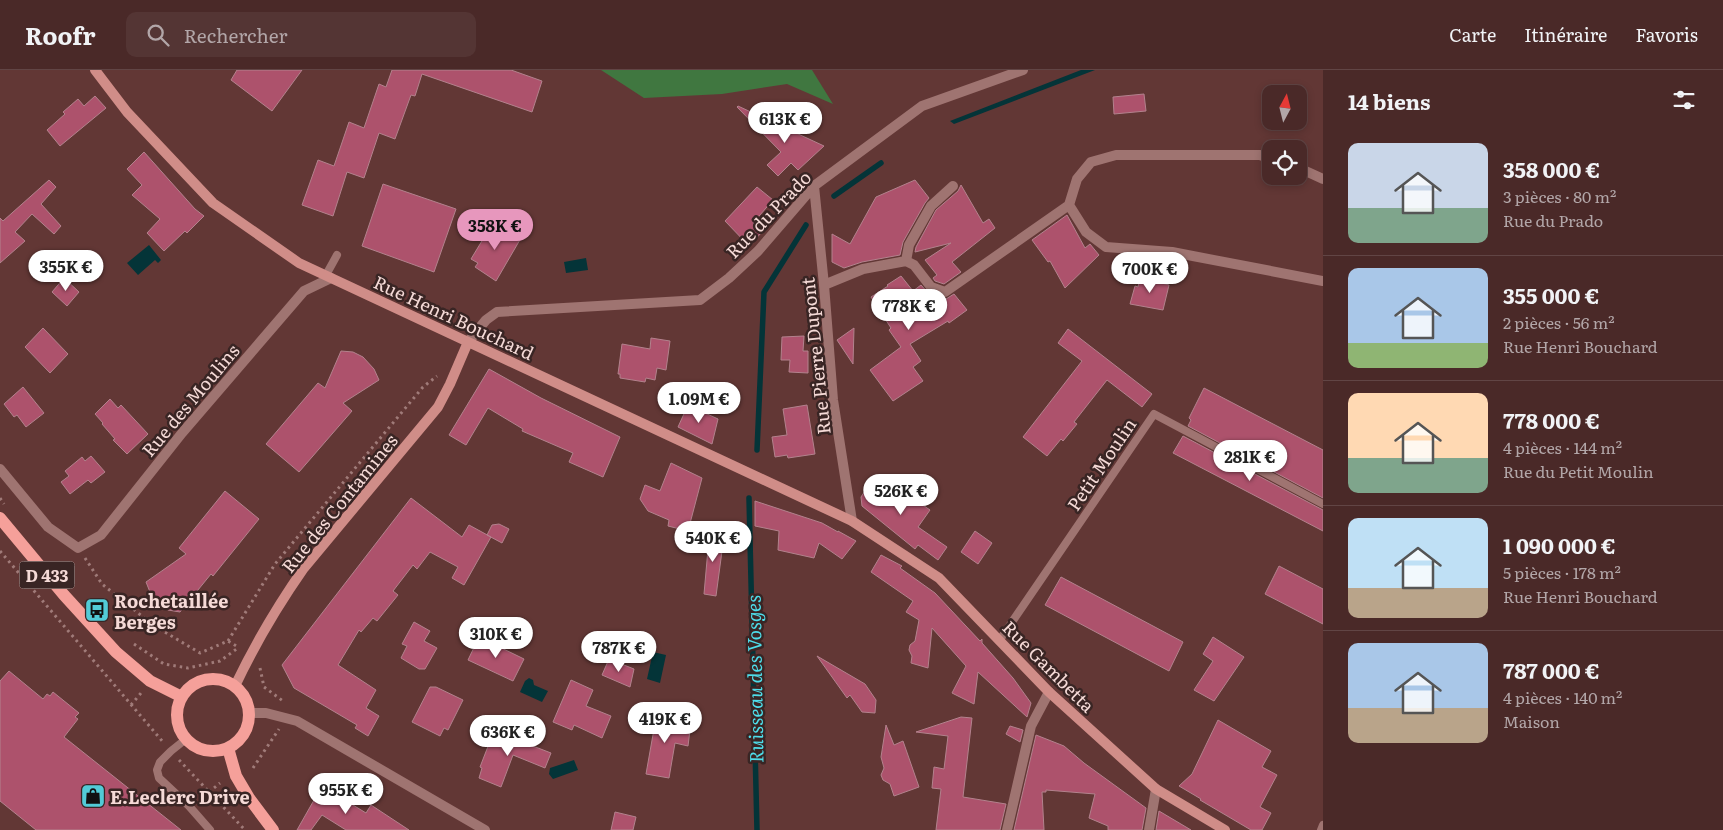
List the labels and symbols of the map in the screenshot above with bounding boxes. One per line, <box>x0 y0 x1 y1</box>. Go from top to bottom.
north arrow <box>1262 85 1308 130</box>
pin: 613K € <box>744 102 826 144</box>
street label: Rue du Prado <box>719 164 817 264</box>
pin: 358K € <box>454 208 536 251</box>
pin: 355K € <box>25 250 107 292</box>
pin: 700K € <box>1109 252 1191 294</box>
street label: Rue Henri Bouchard <box>369 268 539 366</box>
street label: Rue Pierre Dupont <box>793 275 837 436</box>
pin: 778K € <box>868 288 950 331</box>
street label: Rue des Moulins <box>135 338 245 462</box>
pin: 1.09M € <box>653 382 745 424</box>
street label: Petit Moulin <box>1060 412 1142 516</box>
street label: Rue des Contamines <box>274 428 404 578</box>
pin: 281K € <box>1209 440 1291 482</box>
pin: 526K € <box>860 474 942 516</box>
pin: 540K € <box>672 520 754 563</box>
road number: D 433 <box>20 562 74 588</box>
place label: Rochetaillée Berges <box>114 587 228 635</box>
water label: Ruisseau des Vosges <box>739 595 769 763</box>
bus stop icon: Rochetaillée Berges <box>84 597 110 623</box>
street label: Rue Gambetta <box>997 614 1101 718</box>
pin: 310K € <box>455 616 537 659</box>
pin: 787K € <box>578 630 660 673</box>
pin: 419K € <box>624 702 706 744</box>
pin: 636K € <box>467 714 549 757</box>
pin: 955K € <box>305 772 387 815</box>
shop icon: E.Leclerc Drive <box>80 783 106 809</box>
place label: E.Leclerc Drive <box>110 783 250 810</box>

